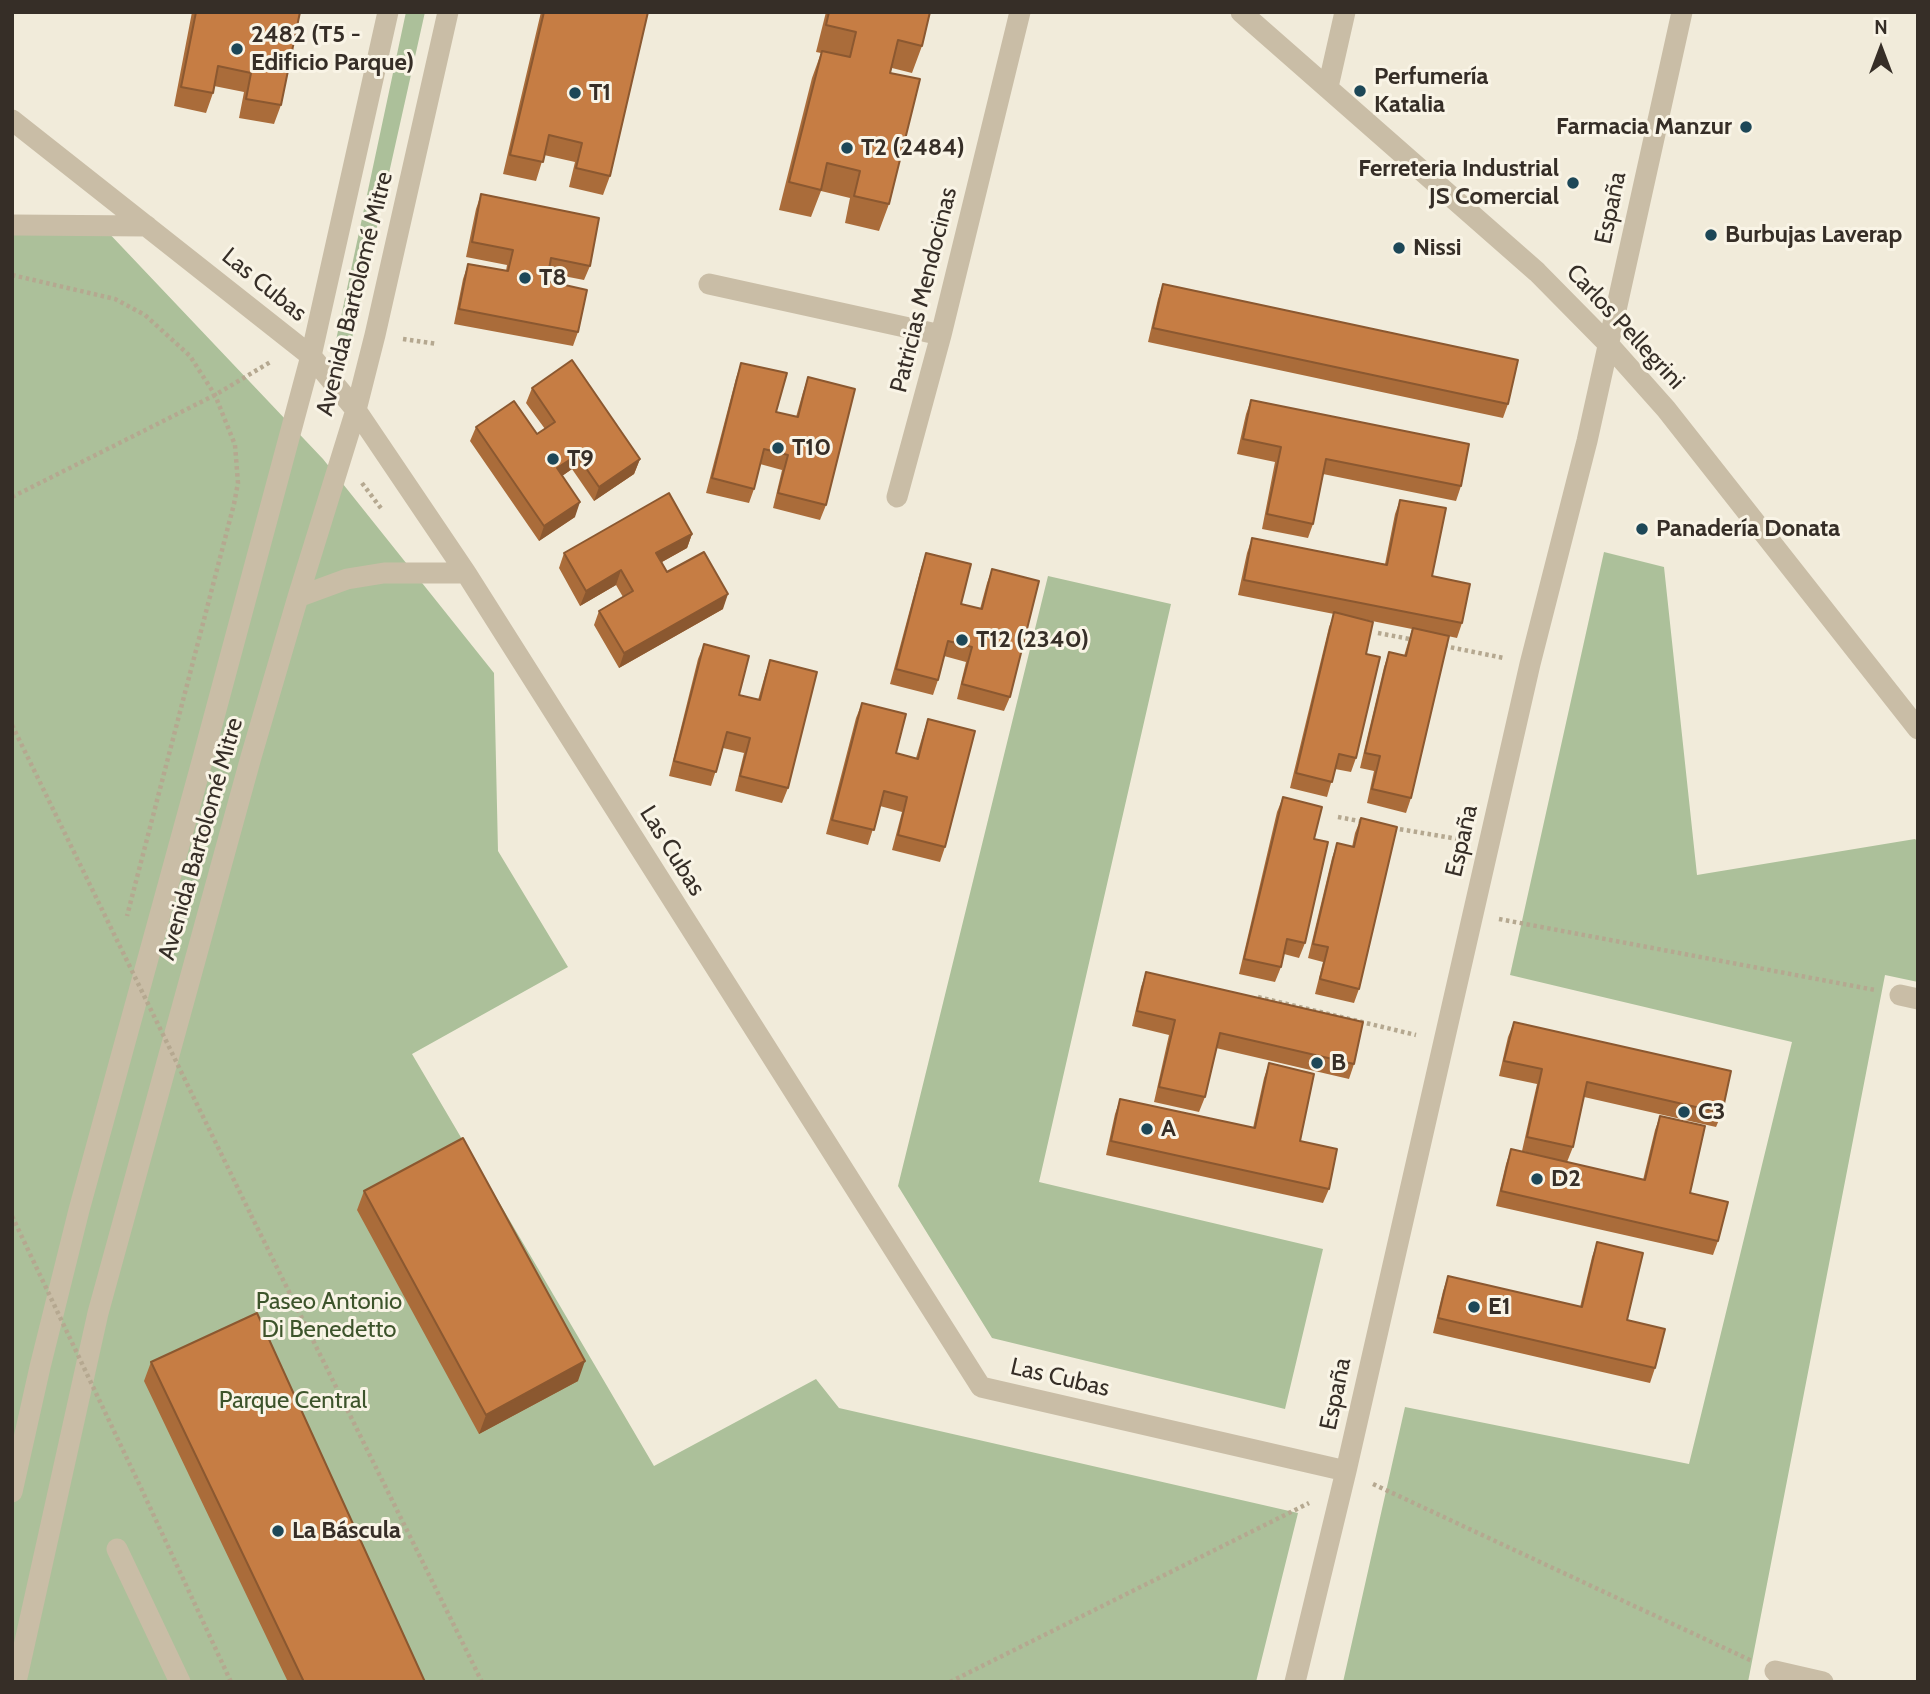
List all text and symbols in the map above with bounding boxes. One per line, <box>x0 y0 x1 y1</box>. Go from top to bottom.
north arrow <box>1846 14 1916 84</box>
text: N <box>1874 16 1888 39</box>
place label: 2482 (T5 - Edificio Parque) <box>251 21 414 77</box>
marker: 2482 (T5 - Edificio Parque) <box>229 41 245 57</box>
place label: Perfumería Katalia <box>1374 63 1489 119</box>
place label: T1 <box>589 79 611 107</box>
marker: Perfumería Katalia <box>1352 83 1368 99</box>
marker: T1 <box>567 85 583 101</box>
place label: Farmacia Manzur <box>1556 113 1732 141</box>
marker: Farmacia Manzur <box>1738 119 1754 135</box>
place label: T2 (2484) <box>861 134 965 162</box>
marker: T2 (2484) <box>839 140 855 156</box>
place label: Ferreteria Industrial JS Comercial <box>1358 155 1559 211</box>
street label: Avenida Bartolomé Mitre <box>311 169 399 419</box>
street label: España <box>1589 169 1633 247</box>
marker: Ferreteria Industrial JS Comercial <box>1565 175 1581 191</box>
street label: Patricias Mendocinas <box>885 184 963 396</box>
place label: Burbujas Laverap <box>1725 221 1902 249</box>
marker: Burbujas Laverap <box>1703 227 1719 243</box>
place label: Nissi <box>1413 234 1462 262</box>
marker: Nissi <box>1391 240 1407 256</box>
street label: Las Cubas <box>216 242 312 328</box>
street label: Carlos Pellegrini <box>1560 259 1690 395</box>
place label: T8 <box>539 264 567 292</box>
marker: T8 <box>517 270 533 286</box>
place label: T10 <box>792 434 831 462</box>
marker: T10 <box>770 440 786 456</box>
place label: T9 <box>567 445 594 473</box>
marker: T9 <box>545 451 561 467</box>
place label: Panadería Donata <box>1656 515 1840 543</box>
marker: Panadería Donata <box>1634 521 1650 537</box>
place label: T12 (2340) <box>976 626 1089 654</box>
marker: T12 (2340) <box>954 632 970 648</box>
street label: Avenida Bartolomé Mitre <box>153 715 249 963</box>
street label: Las Cubas <box>633 801 711 901</box>
street label: España <box>1440 802 1484 880</box>
place label: B <box>1331 1049 1346 1077</box>
marker: B <box>1309 1055 1325 1071</box>
place label: C3 <box>1698 1098 1726 1126</box>
marker: C3 <box>1676 1104 1692 1120</box>
place label: A <box>1161 1115 1176 1143</box>
marker: A <box>1139 1121 1155 1137</box>
place label: D2 <box>1551 1165 1581 1193</box>
marker: D2 <box>1529 1171 1545 1187</box>
park label: Paseo Antonio Di Benedetto <box>256 1288 402 1344</box>
place label: E1 <box>1488 1293 1510 1321</box>
marker: E1 <box>1466 1299 1482 1315</box>
street label: Las Cubas <box>1008 1353 1112 1403</box>
street label: España <box>1314 1355 1358 1433</box>
park label: Parque Central <box>219 1387 367 1415</box>
place label: La Báscula <box>292 1517 401 1545</box>
marker: La Báscula <box>270 1523 286 1539</box>

